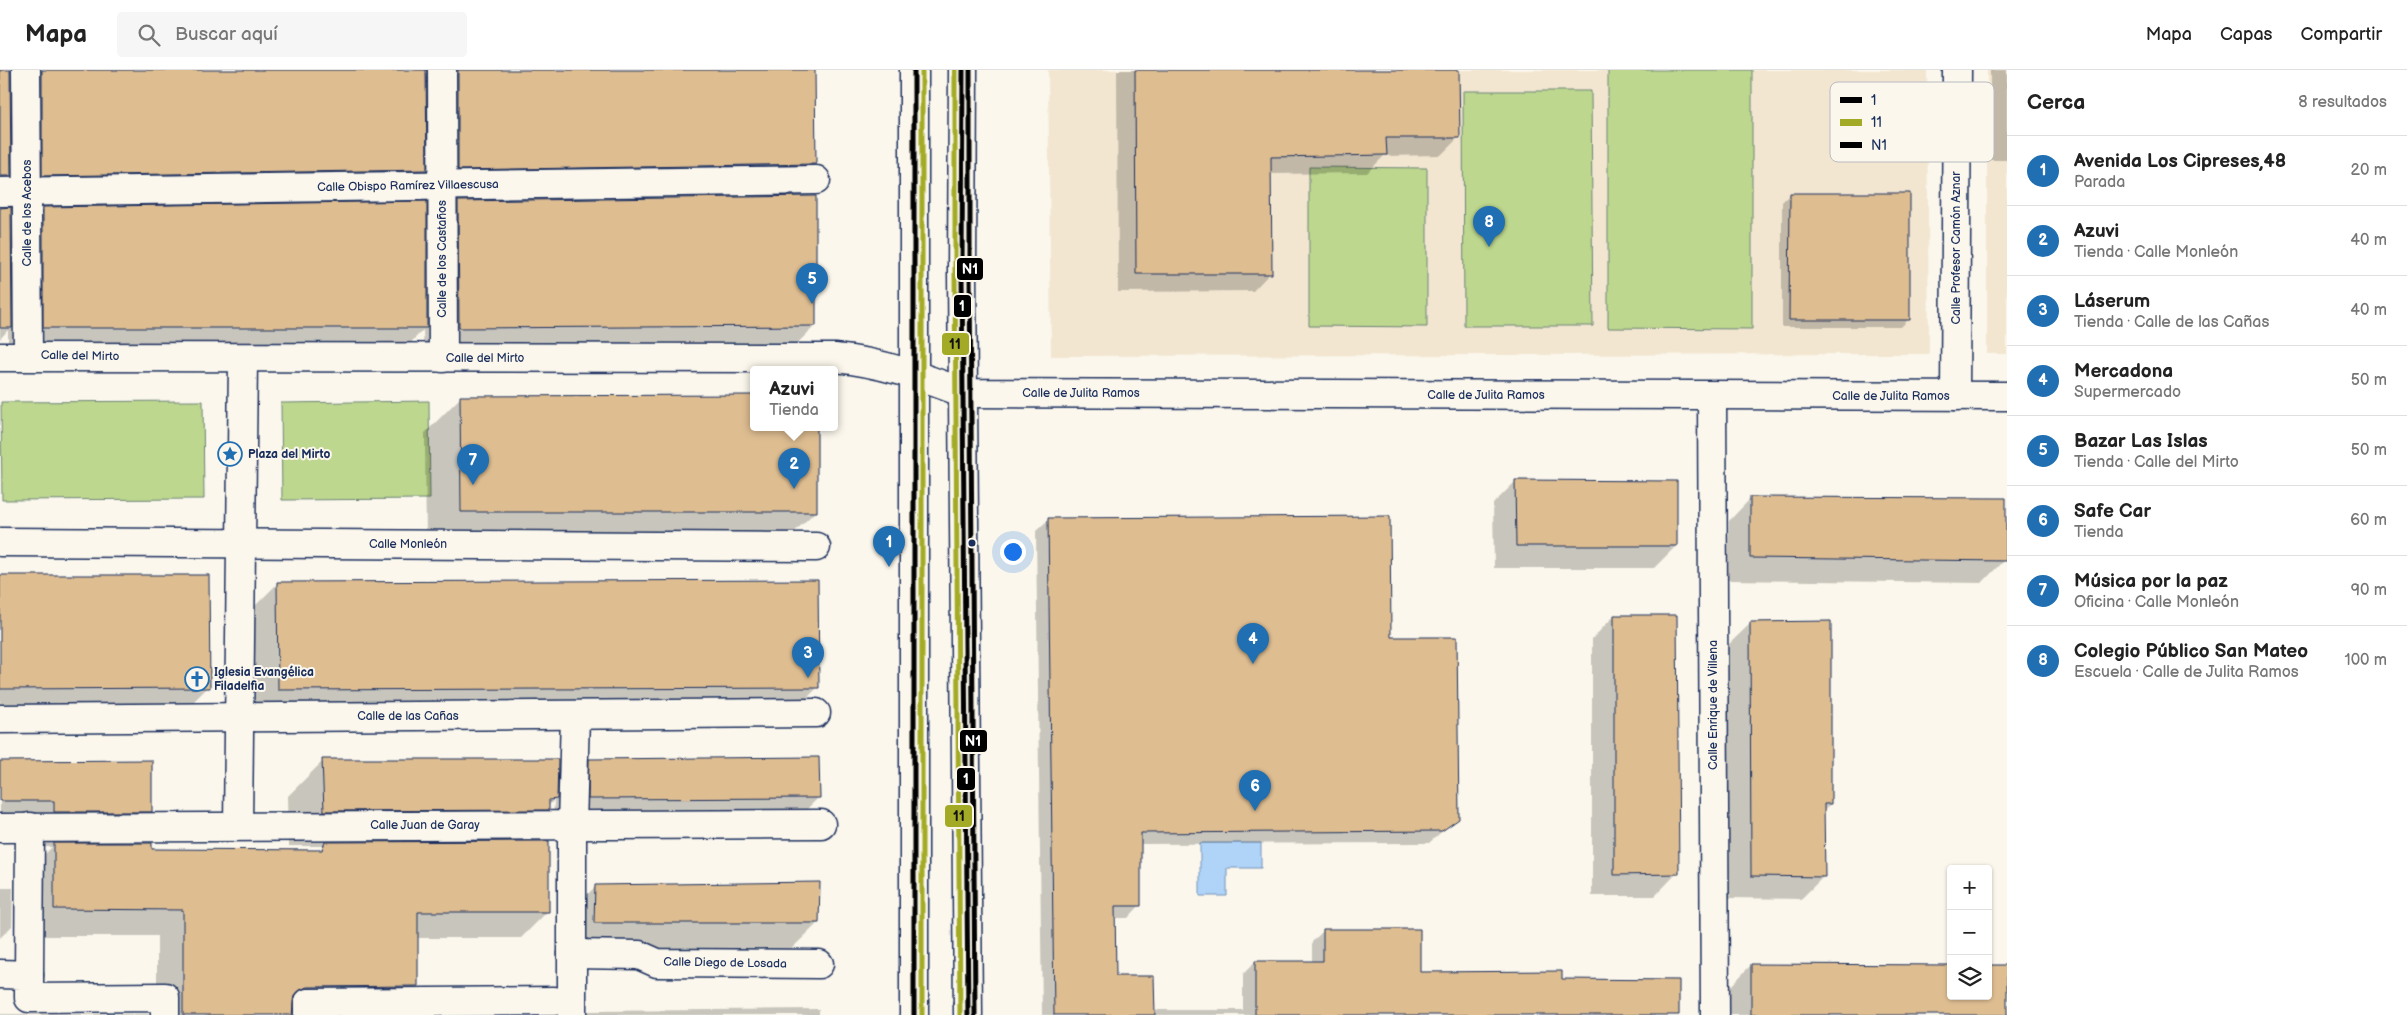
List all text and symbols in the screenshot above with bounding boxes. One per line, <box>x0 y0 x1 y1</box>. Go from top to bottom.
search box <box>117 12 467 57</box>
text: Mapa <box>25 20 87 49</box>
icon: search <box>135 21 163 49</box>
text: Buscar aquí <box>175 23 278 46</box>
text: Mapa <box>2146 24 2192 45</box>
text: Capas <box>2220 24 2273 45</box>
text: Compartir <box>2301 24 2382 45</box>
legend <box>1830 82 1994 162</box>
text: Cerca <box>2027 90 2085 115</box>
text: 1 <box>1871 92 1876 109</box>
text: 8 resultados <box>2298 93 2387 112</box>
text: 11 <box>1871 114 1882 131</box>
text: N1 <box>1871 137 1887 154</box>
text: Avenida Los Cipreses,48 <box>2074 150 2286 173</box>
street label: Calle de los Acebos <box>20 160 35 266</box>
text: 1 <box>2040 161 2046 180</box>
text: 20 m <box>2351 161 2387 180</box>
street label: Calle Profesor Camón Aznar <box>1949 171 1964 325</box>
text: Parada <box>2074 173 2125 192</box>
street label: Calle Obispo Ramírez Villaescusa <box>317 177 499 195</box>
street label: Calle de los Castaños <box>435 200 450 318</box>
pin: 8 <box>1473 206 1505 247</box>
text: Azuvi <box>2074 220 2119 243</box>
text: 2 <box>2038 231 2048 250</box>
text: 40 m <box>2350 231 2387 250</box>
text: Tienda · Calle Monleón <box>2074 243 2238 262</box>
line badge: N1 <box>956 257 984 281</box>
text: N1 <box>962 261 978 278</box>
pin: 5 <box>796 263 828 304</box>
text: Láserum <box>2074 290 2150 313</box>
line badge: 1 <box>953 294 972 318</box>
text: 1 <box>959 298 965 315</box>
text: 3 <box>2038 301 2048 320</box>
text: 40 m <box>2350 301 2387 320</box>
text: Tienda · Calle de las Cañas <box>2074 313 2269 332</box>
line badge: 11 <box>941 332 970 356</box>
text: 11 <box>949 336 961 353</box>
street label: Calle del Mirto <box>41 348 120 364</box>
street label: Calle del Mirto <box>446 351 524 366</box>
text: Mercadona <box>2074 360 2173 383</box>
popup <box>750 366 838 431</box>
text: 4 <box>2038 371 2048 390</box>
text: 50 m <box>2351 371 2387 390</box>
text: Azuvi <box>769 378 815 401</box>
text: Supermercado <box>2074 383 2181 402</box>
street label: Calle de Julita Ramos <box>1022 386 1140 401</box>
street label: Calle de Julita Ramos <box>1427 388 1545 403</box>
street label: Calle de Julita Ramos <box>1832 389 1950 404</box>
text: Tienda <box>769 401 819 420</box>
text: Bazar Las Islas <box>2074 430 2208 453</box>
place icon: Plaza del Mirto <box>217 441 243 467</box>
text: 5 <box>2038 441 2048 460</box>
text: 50 m <box>2351 441 2387 460</box>
pin: 7 <box>457 444 489 485</box>
place label: Plaza del Mirto <box>248 447 330 462</box>
pin: 2 <box>778 448 810 489</box>
text: Tienda · Calle del Mirto <box>2074 453 2239 472</box>
text: Safe Car <box>2074 500 2151 523</box>
text: 6 <box>2038 511 2048 530</box>
text: 60 m <box>2350 511 2387 530</box>
text: Tienda <box>2074 523 2123 542</box>
pin: 1 <box>873 526 905 567</box>
street label: Calle Monleón <box>369 537 447 552</box>
unlabelled marker <box>967 538 977 548</box>
your location <box>1000 539 1026 565</box>
text: Música por la paz <box>2074 570 2228 593</box>
text: 7 <box>2039 581 2047 600</box>
text: 90 m <box>2351 581 2387 600</box>
text: Oficina · Calle Monleón <box>2074 593 2239 612</box>
pin: 4 <box>1237 623 1269 664</box>
pin: 3 <box>792 637 824 678</box>
street label: Calle Enrique de Villena <box>1706 640 1721 770</box>
text: Colegio Público San Mateo <box>2074 640 2308 663</box>
text: 8 <box>2038 651 2048 670</box>
text: 100 m <box>2344 651 2387 670</box>
text: Escuela · Calle de Julita Ramos <box>2074 663 2299 682</box>
place label: Iglesia Evangélica Filadelfia <box>214 665 314 694</box>
church icon: Iglesia Evangélica Filadelfia <box>184 666 210 692</box>
street label: Calle de las Cañas <box>357 709 459 724</box>
line badge: N1 <box>959 729 988 753</box>
text: N1 <box>965 733 981 750</box>
line badge: 1 <box>956 767 976 791</box>
pin: 6 <box>1239 770 1271 811</box>
text: 1 <box>963 771 969 788</box>
line badge: 11 <box>944 804 973 828</box>
text: 11 <box>953 808 965 825</box>
street label: Calle Juan de Garay <box>370 818 480 833</box>
map controls <box>1947 865 1992 1000</box>
button: + <box>1947 865 1992 910</box>
button: − <box>1947 910 1992 955</box>
street label: Calle Diego de Losada <box>663 954 787 972</box>
button: layers <box>1947 955 1992 1000</box>

